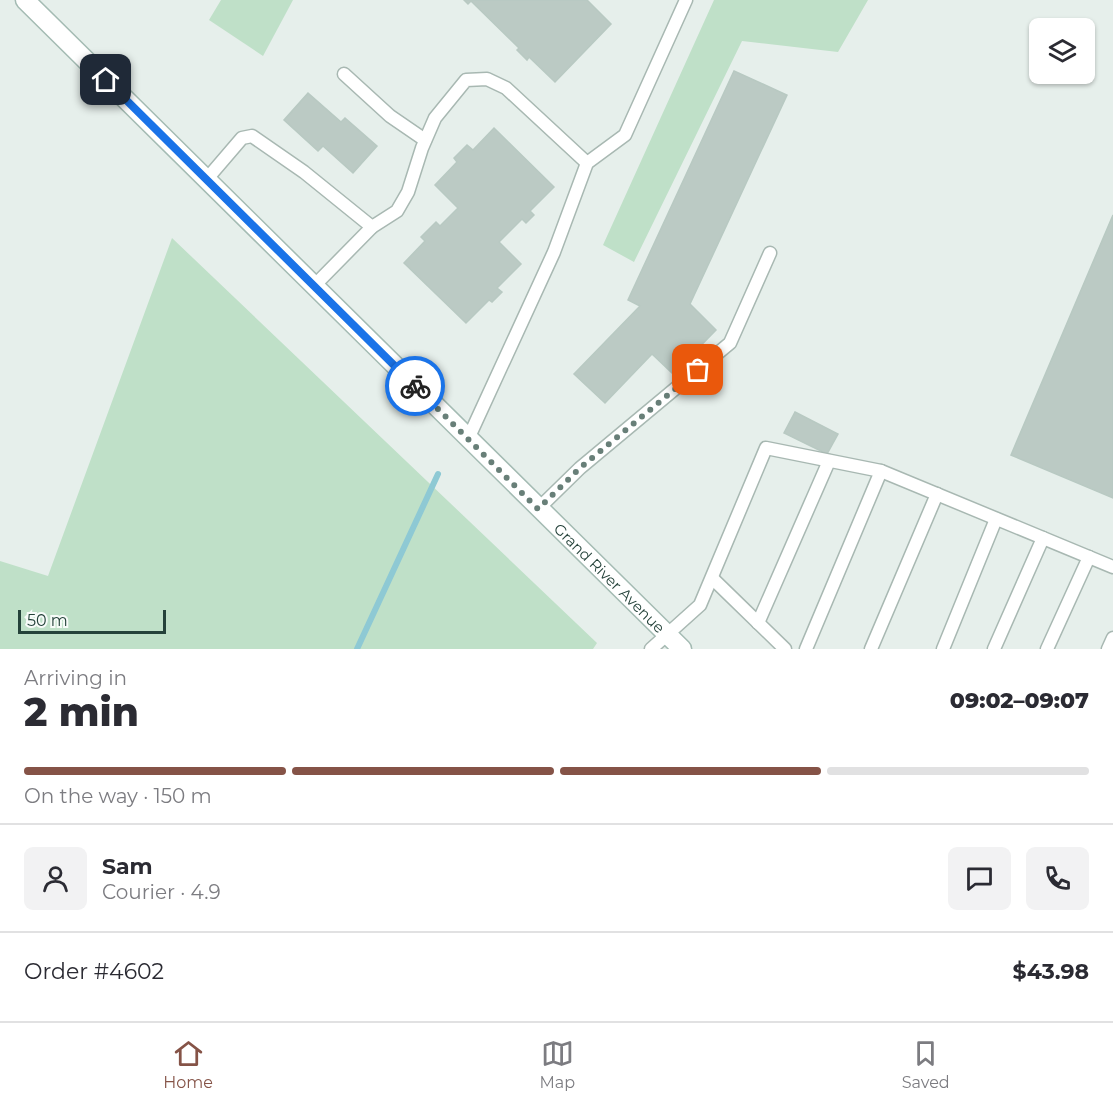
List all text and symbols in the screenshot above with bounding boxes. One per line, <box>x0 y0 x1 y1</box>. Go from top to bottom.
map controls <box>1029 18 1095 84</box>
button: layers <box>1029 18 1095 84</box>
pin <box>80 54 131 105</box>
icon: home <box>89 63 122 96</box>
pin <box>672 344 723 395</box>
icon: bag <box>681 353 714 386</box>
courier <box>385 356 445 416</box>
icon: bike <box>399 370 432 403</box>
street label: Grand River Avenue <box>550 519 669 637</box>
scale bar <box>18 607 166 634</box>
text: 50 m <box>27 611 68 630</box>
text: Arriving in <box>24 666 127 690</box>
text: 09:02–09:07 <box>950 687 1089 714</box>
text: 2 min <box>24 688 139 736</box>
text: On the way · 150 m <box>24 784 212 808</box>
button: person <box>24 847 87 910</box>
button: chat <box>948 847 1011 910</box>
button: phone <box>1026 847 1089 910</box>
text: Sam <box>102 853 153 880</box>
text: Courier · 4.9 <box>102 880 221 904</box>
text: Order #4602 <box>24 958 164 985</box>
text: $43.98 <box>1012 958 1089 985</box>
tab: Home <box>163 1037 213 1092</box>
tab: Map <box>540 1037 575 1092</box>
tab: Saved <box>902 1037 950 1092</box>

